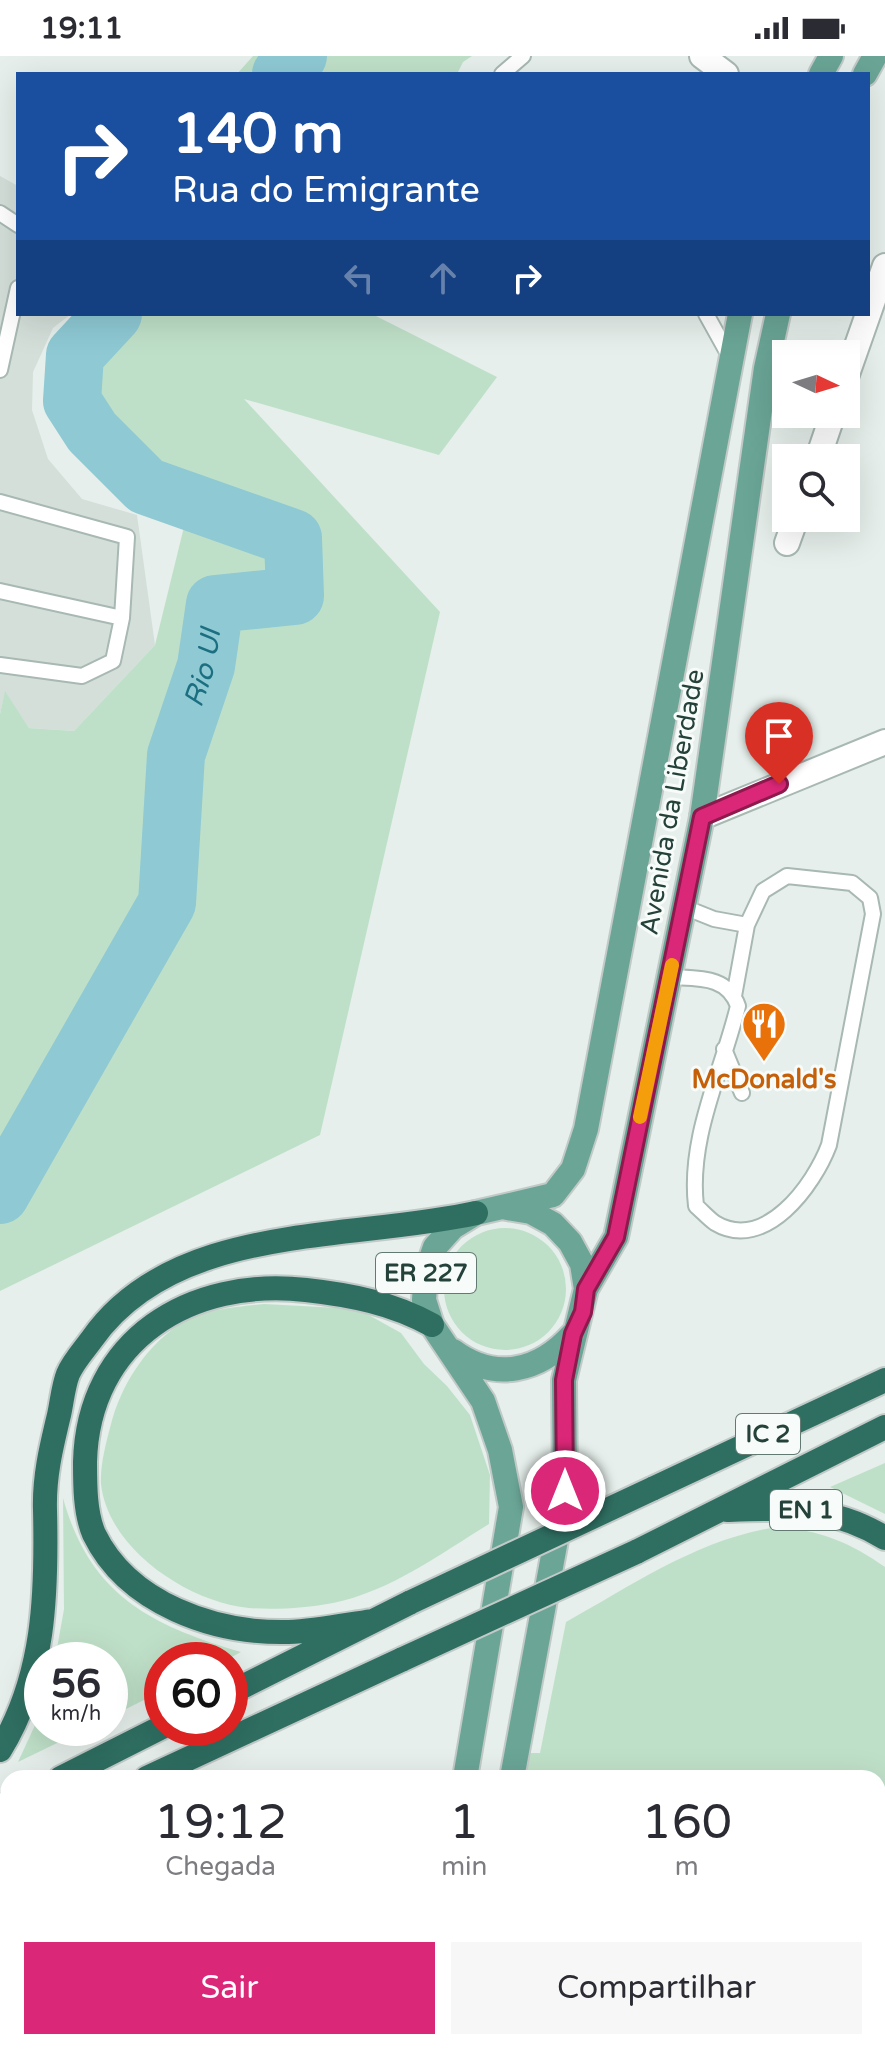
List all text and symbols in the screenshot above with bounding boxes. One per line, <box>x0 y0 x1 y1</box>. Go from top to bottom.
text: 19:11 <box>40 10 123 47</box>
text: 140 m <box>172 101 343 168</box>
icon: right <box>40 104 144 208</box>
text: Rua do Emigrante <box>172 169 480 212</box>
icon: left <box>337 256 381 300</box>
icon: ahead <box>421 256 465 300</box>
icon: right <box>505 256 549 300</box>
north arrow <box>772 340 860 428</box>
map controls <box>772 340 860 532</box>
button: search <box>772 444 860 532</box>
water label: Rio Ul <box>176 624 229 711</box>
street label: Avenida da Liberdade <box>633 667 711 937</box>
pin <box>745 702 813 784</box>
icon: arrive <box>757 714 801 758</box>
restaurant icon: McDonald's <box>740 1000 788 1063</box>
place label: McDonald's <box>691 1064 837 1095</box>
road number: ER 227 <box>376 1253 476 1293</box>
road number: IC 2 <box>736 1414 800 1454</box>
position arrow <box>523 1449 607 1533</box>
road number: EN 1 <box>770 1490 842 1530</box>
speed limit sign: 60 <box>144 1642 248 1746</box>
text: 56 <box>51 1660 101 1708</box>
text: km/h <box>51 1702 101 1726</box>
text: 19:12 <box>154 1794 287 1852</box>
text: 1 <box>449 1794 479 1852</box>
text: 160 <box>641 1794 732 1852</box>
text: Chegada <box>165 1851 276 1882</box>
text: min <box>441 1851 487 1882</box>
text: m <box>675 1851 699 1882</box>
button: Sair <box>24 1942 435 2034</box>
button: Compartilhar <box>451 1942 862 2034</box>

